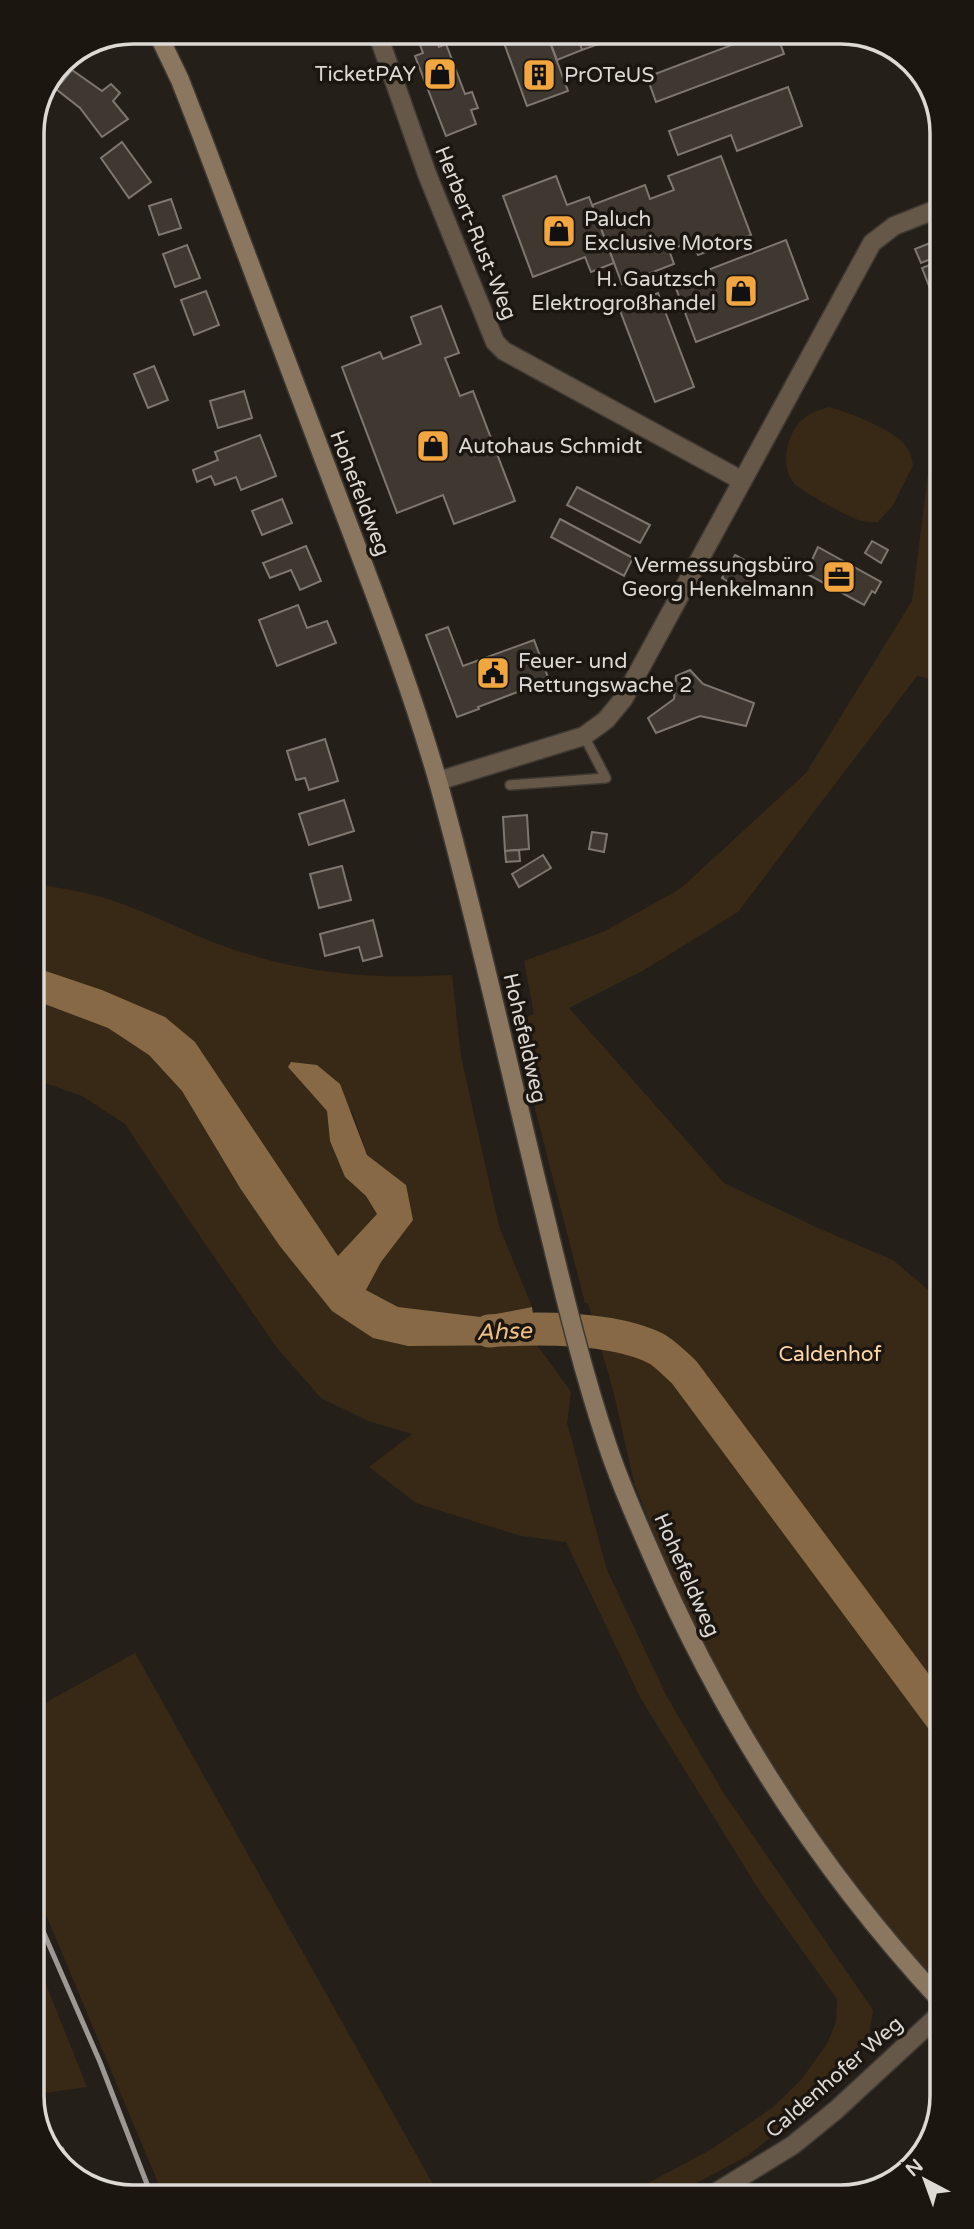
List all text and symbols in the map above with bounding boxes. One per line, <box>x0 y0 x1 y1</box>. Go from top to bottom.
shop icon: TicketPAY <box>421 55 459 93</box>
building icon: PrOTeUS <box>520 56 558 94</box>
place label: TicketPAY <box>315 62 416 87</box>
place label: PrOTeUS <box>564 63 654 88</box>
street label: Herbert-Rust-Weg <box>429 143 522 324</box>
place label: Paluch Exclusive Motors <box>584 207 753 256</box>
shop icon: Paluch Exclusive Motors <box>540 212 578 250</box>
place label: H. Gautzsch Elektrogroßhandel <box>531 267 716 316</box>
shop icon: H. Gautzsch Elektrogroßhandel <box>722 272 760 310</box>
street label: Hohefeldweg <box>324 427 395 559</box>
shop icon: Autohaus Schmidt <box>414 427 452 465</box>
place label: Autohaus Schmidt <box>458 434 642 459</box>
place label: Vermessungsbüro Georg Henkelmann <box>622 553 814 602</box>
office icon: Vermessungsbüro Georg Henkelmann <box>820 558 858 596</box>
place label: Feuer- und Rettungswache 2 <box>518 649 693 698</box>
public building icon: Feuer- und Rettungswache 2 <box>474 654 512 692</box>
street label: Hohefeldweg <box>497 971 552 1105</box>
water label: Ahse <box>476 1317 534 1347</box>
park label: Caldenhof <box>778 1342 882 1367</box>
street label: Hohefeldweg <box>648 1510 725 1641</box>
street label: Caldenhofer Weg <box>761 2011 908 2144</box>
north arrow <box>890 2145 960 2215</box>
text: N <box>902 2155 927 2181</box>

